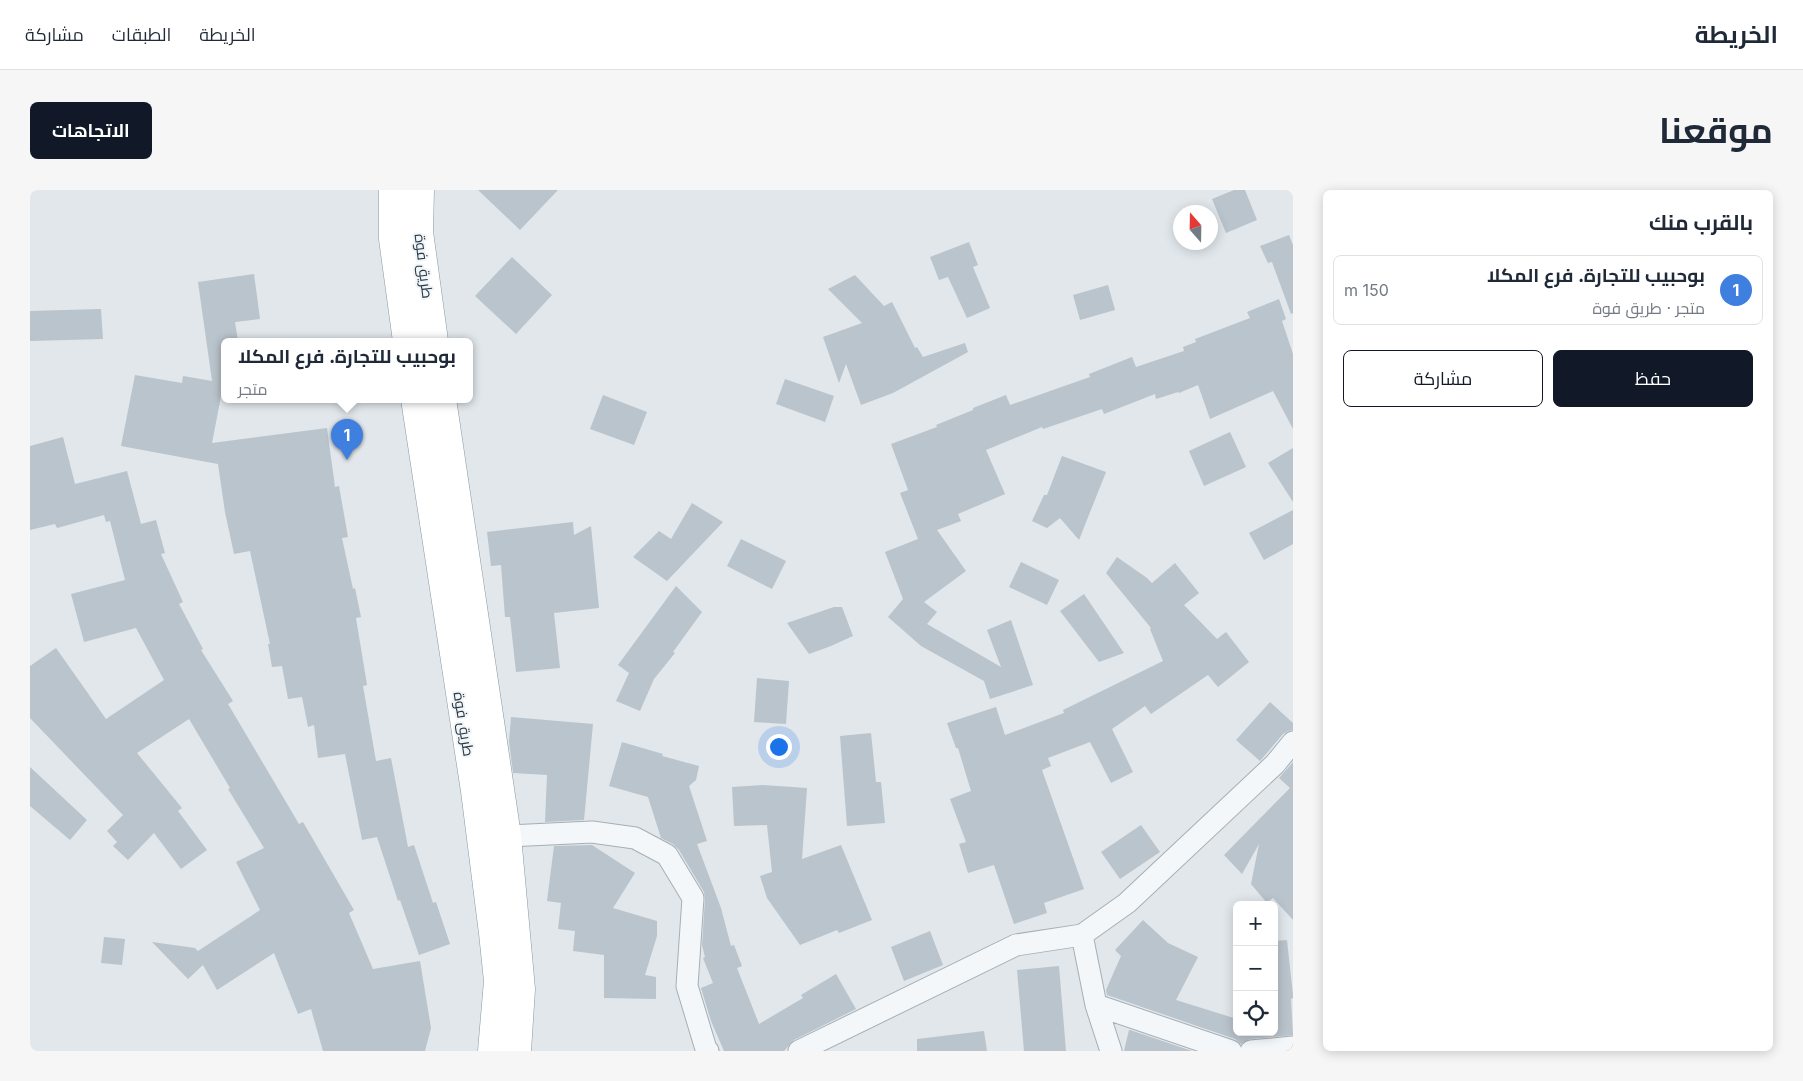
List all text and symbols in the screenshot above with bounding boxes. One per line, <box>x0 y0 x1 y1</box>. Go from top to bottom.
text: الخريطة <box>1695 20 1778 49</box>
text: مشاركة <box>25 24 84 45</box>
text: الطبقات <box>112 24 171 45</box>
text: الخريطة <box>199 24 256 45</box>
button: الاتجاهات <box>30 102 152 159</box>
text: موقعنا <box>1659 109 1773 151</box>
north arrow <box>1173 205 1218 250</box>
text: بالقرب منك <box>1649 210 1753 235</box>
street label: طريق فوة <box>410 233 437 300</box>
text: بوحبيب للتجارة. فرع المكلا <box>1487 264 1705 287</box>
text: 150 m <box>1344 280 1389 300</box>
text: 1 <box>1733 280 1739 300</box>
text: متجر · طريق فوة <box>1593 298 1705 318</box>
popup <box>221 338 473 403</box>
text: بوحبيب للتجارة. فرع المكلا <box>238 345 456 368</box>
button: مشاركة <box>1343 350 1543 407</box>
button: حفظ <box>1553 350 1753 407</box>
text: متجر <box>238 379 267 399</box>
pin: 1 <box>331 419 363 460</box>
street label: طريق فوة <box>449 690 478 758</box>
your location <box>766 734 792 760</box>
map controls <box>1233 901 1278 1036</box>
button: + <box>1233 901 1278 946</box>
button: − <box>1233 946 1278 991</box>
button: locate <box>1233 991 1278 1036</box>

